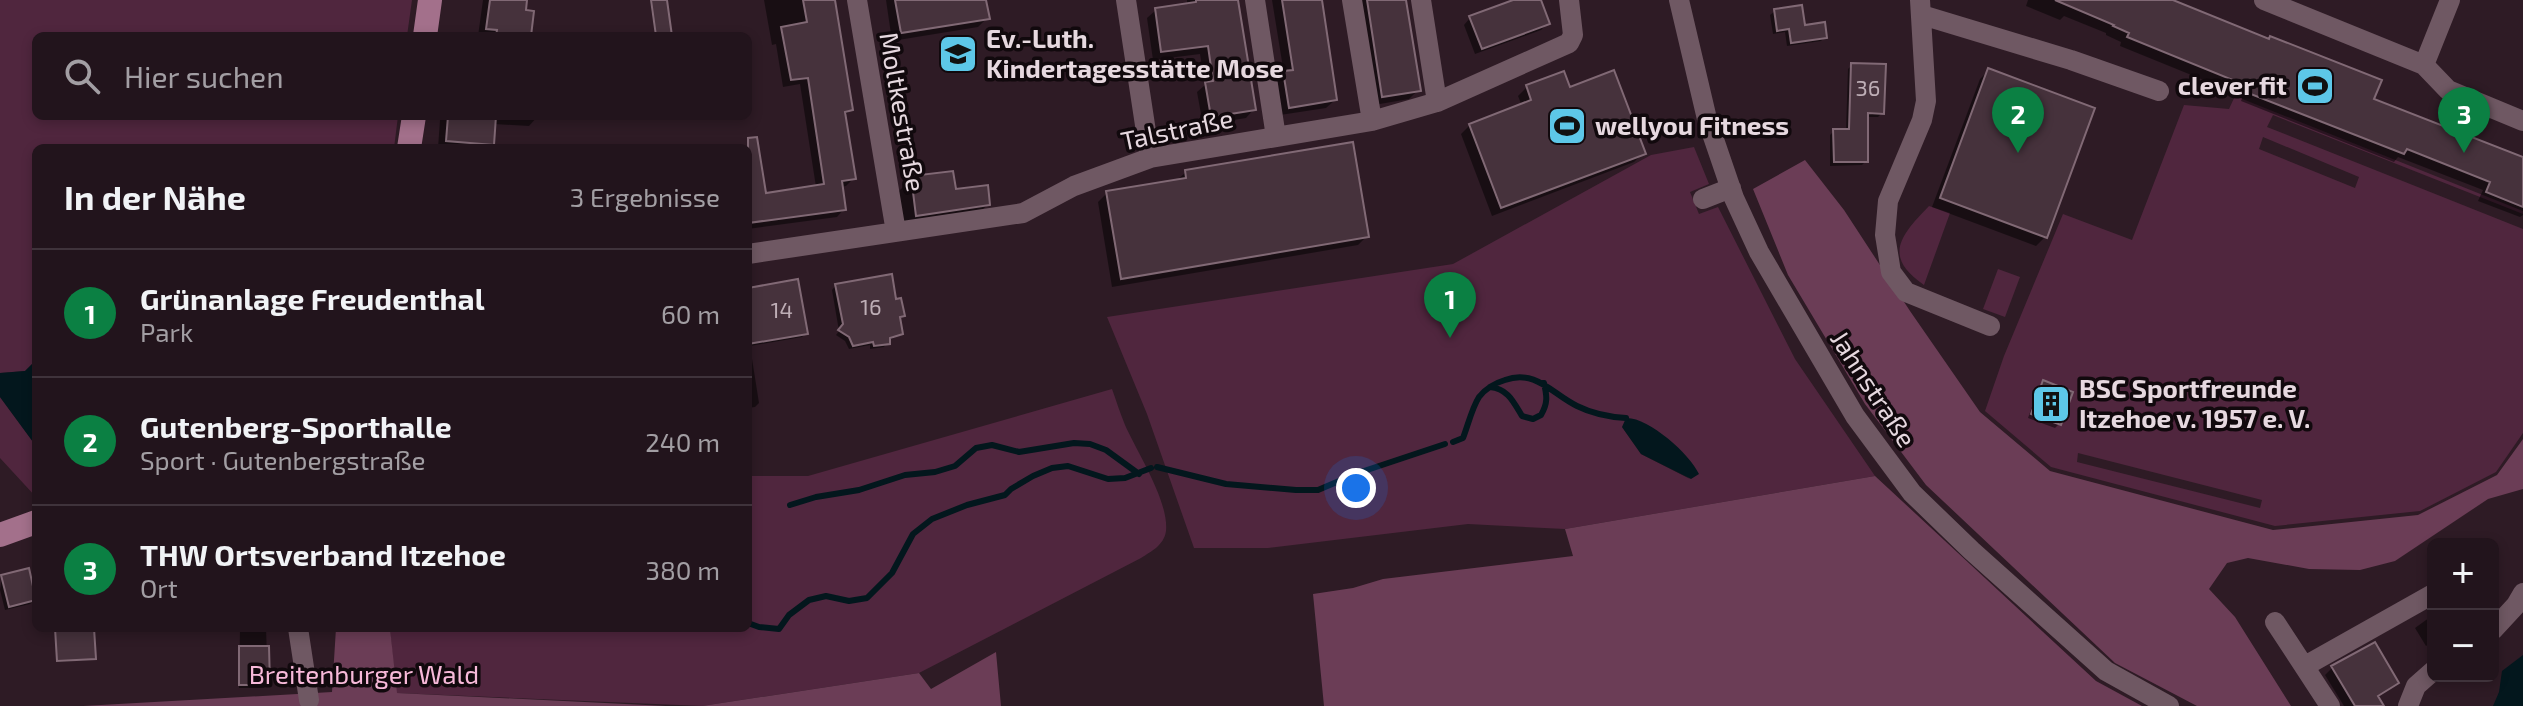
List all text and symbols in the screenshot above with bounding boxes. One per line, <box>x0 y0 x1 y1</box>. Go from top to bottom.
place label: Ev.-Luth. Kindertagesstätte Mose <box>986 22 1284 83</box>
street label: Moltkestraße <box>874 30 933 194</box>
search box <box>32 32 752 120</box>
school or university icon: Ev.-Luth. Kindertagesstätte Mose <box>937 33 979 75</box>
icon: search <box>60 54 104 98</box>
text: Hier suchen <box>124 58 284 94</box>
sports icon: clever fit <box>2294 65 2336 107</box>
place label: clever fit <box>2178 69 2287 100</box>
house number: 36 <box>1856 74 1880 100</box>
pin: 2 <box>1992 87 2044 153</box>
pin: 3 <box>2438 87 2490 153</box>
street label: Talstraße <box>1118 102 1236 156</box>
sports icon: wellyou Fitness <box>1546 105 1588 147</box>
place label: wellyou Fitness <box>1595 109 1789 141</box>
text: In der Nähe <box>64 176 246 217</box>
text: 3 Ergebnisse <box>570 181 720 212</box>
pin: 1 <box>1424 272 1476 338</box>
text: Grünanlage Freudenthal <box>140 280 485 316</box>
house number: 16 <box>860 293 882 319</box>
house number: 14 <box>771 296 793 322</box>
text: 1 <box>84 298 96 329</box>
text: 60 m <box>661 298 720 329</box>
text: Park <box>140 316 193 347</box>
street label: Jahnstraße <box>1825 324 1923 452</box>
place label: BSC Sportfreunde Itzehoe v. 1957 e. V. <box>2079 372 2310 433</box>
building icon: BSC Sportfreunde Itzehoe v. 1957 e. V. <box>2030 383 2072 425</box>
text: Gutenberg-Sporthalle <box>140 408 452 444</box>
text: 2 <box>82 426 98 457</box>
text: 240 m <box>645 426 720 457</box>
text: Sport · Gutenbergstraße <box>140 444 426 475</box>
your location <box>1336 468 1376 508</box>
text: THW Ortsverband Itzehoe <box>140 536 506 572</box>
map controls <box>2427 538 2499 682</box>
button: + <box>2427 538 2499 610</box>
text: 3 <box>83 554 97 585</box>
text: 380 m <box>646 554 720 585</box>
text: Ort <box>140 572 178 603</box>
button: − <box>2427 610 2499 682</box>
park label: Breitenburger Wald <box>249 658 479 689</box>

